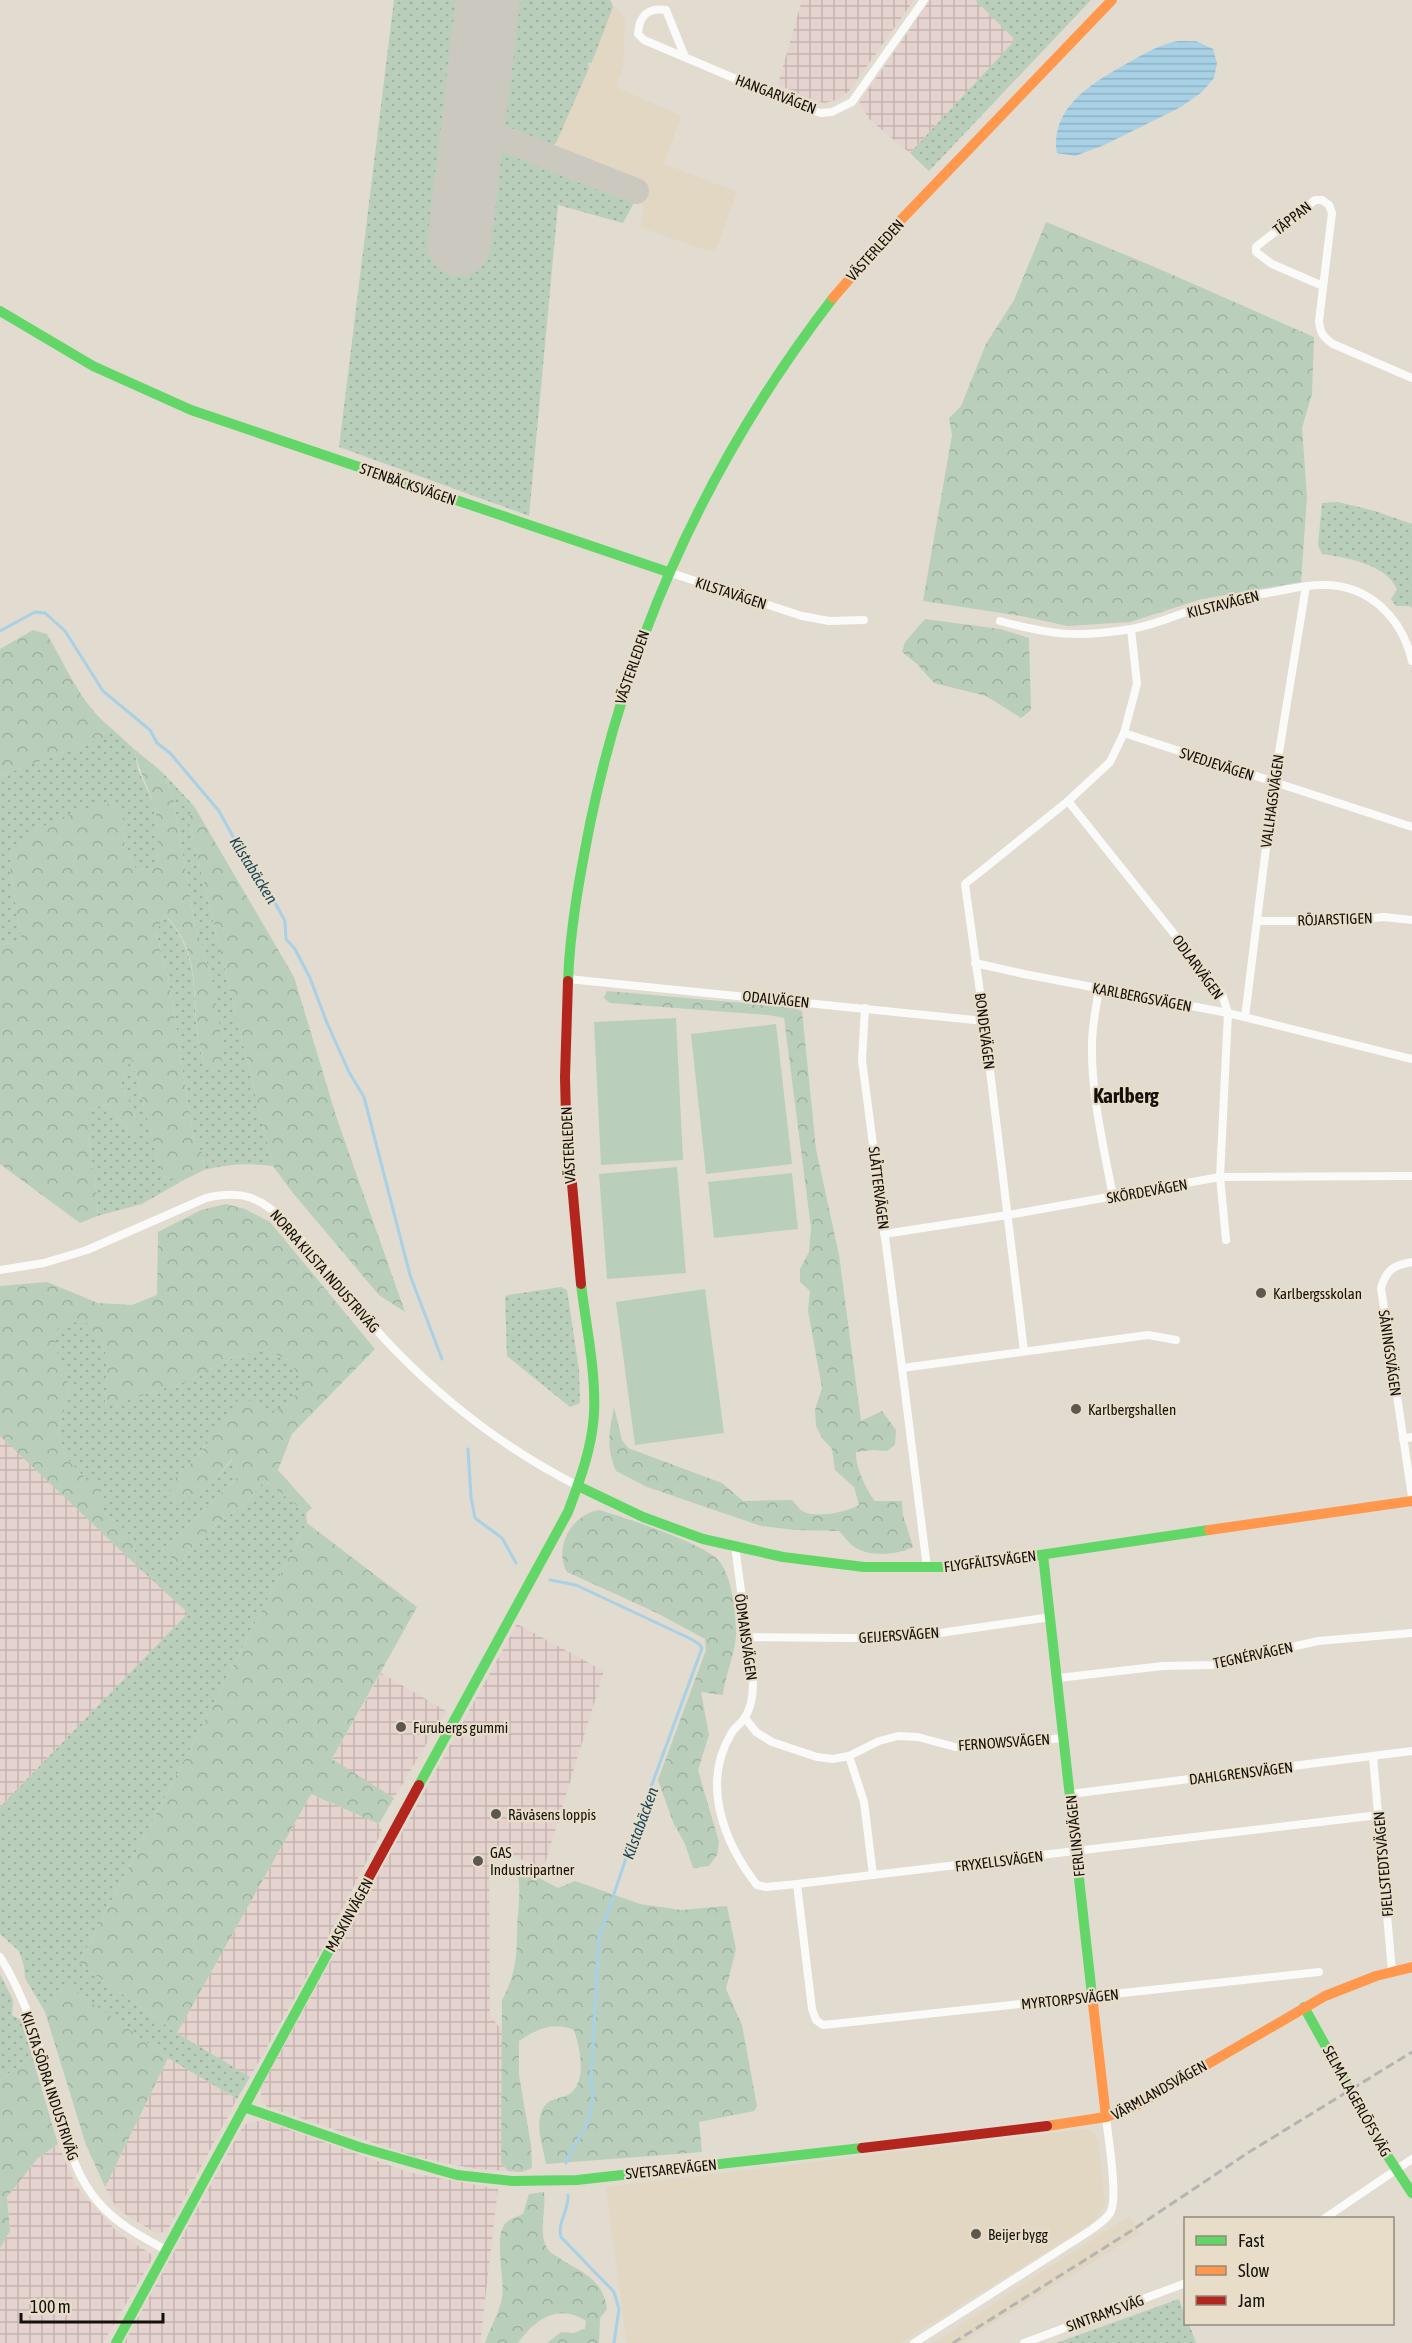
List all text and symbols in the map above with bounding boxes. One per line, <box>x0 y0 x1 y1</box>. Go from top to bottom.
street label: HANGARVÄGEN <box>733 71 819 117</box>
street label: TÄPPAN <box>1270 198 1314 238</box>
street label: VÄSTERLEDEN <box>843 216 907 284</box>
street label: STENBÄCKSVÄGEN <box>358 460 458 508</box>
street label: KILSTAVÄGEN <box>693 573 769 613</box>
street label: KILSTAVÄGEN <box>1185 587 1261 621</box>
street label: VÄSTERLEDEN <box>611 628 653 706</box>
street label: SVEDJEVÄGEN <box>1178 744 1256 784</box>
street label: VALLHAGSVÄGEN <box>1257 753 1287 849</box>
water label: Kilstabäcken <box>226 833 282 907</box>
street label: RÖJARSTIGEN <box>1297 909 1373 929</box>
street label: ODLARVÄGEN <box>1169 932 1227 1002</box>
street label: KARLBERGSVÄGEN <box>1091 979 1193 1015</box>
street label: ODALVÄGEN <box>742 987 810 1011</box>
street label: BONDEVÄGEN <box>972 992 998 1070</box>
district label: Karlberg <box>1093 1083 1160 1107</box>
street label: VÄSTERLEDEN <box>557 1106 579 1184</box>
street label: SLÅTTERVÄGEN <box>865 1146 893 1230</box>
street label: SKÖRDEVÄGEN <box>1105 1176 1189 1206</box>
street label: NORRA KILSTA INDUSTRIVÄG <box>267 1206 383 1336</box>
place label: Karlbergsskolan <box>1273 1285 1362 1302</box>
marker: Karlbergsskolan <box>1254 1286 1268 1300</box>
street label: SÅNINGSVÄGEN <box>1376 1309 1404 1397</box>
place label: Karlbergshallen <box>1088 1401 1176 1418</box>
marker: Karlbergshallen <box>1069 1402 1083 1416</box>
street label: FLYGFÄLTSVÄGEN <box>943 1547 1037 1575</box>
street label: ÖDMANSVÄGEN <box>732 1593 760 1681</box>
street label: GEIJERSVÄGEN <box>858 1624 940 1646</box>
street label: TEGNÉRVÄGEN <box>1212 1638 1294 1672</box>
place label: Furubergs gummi <box>413 1719 508 1736</box>
marker: Furubergs gummi <box>394 1720 408 1734</box>
street label: FERNOWSVÄGEN <box>957 1730 1051 1754</box>
street label: DAHLGRENSVÄGEN <box>1188 1758 1294 1788</box>
water label: Kilstabäcken <box>619 1784 661 1861</box>
street label: FERLINSVÄGEN <box>1062 1794 1088 1878</box>
place label: Rävåsens loppis <box>508 1806 596 1823</box>
marker: Rävåsens loppis <box>489 1807 503 1821</box>
street label: FJELLSTEDTSVÄGEN <box>1370 1811 1396 1917</box>
place label: GAS Industripartner <box>490 1844 575 1878</box>
street label: FRYXELLSVÄGEN <box>954 1847 1044 1875</box>
marker: GAS Industripartner <box>471 1854 485 1868</box>
street label: MASKINVÄGEN <box>322 1875 376 1955</box>
street label: MYRTORPSVÄGEN <box>1020 1985 1120 2013</box>
street label: KILSTA SÖDRA INDUSTRIVÄG <box>18 2009 82 2163</box>
street label: SELMA LAGERLÖFS VÄG <box>1320 2043 1395 2159</box>
street label: VÄRMLANDSVÄGEN <box>1108 2057 1210 2123</box>
street label: SVETSAREVÄGEN <box>624 2156 718 2182</box>
legend <box>1184 2217 1394 2325</box>
place label: Beijer bygg <box>988 2226 1048 2243</box>
marker: Beijer bygg <box>969 2227 983 2241</box>
text: Fast <box>1238 2230 1265 2251</box>
text: Slow <box>1238 2260 1269 2281</box>
scale bar <box>21 2286 164 2324</box>
text: Jam <box>1238 2290 1265 2311</box>
street label: SINTRAMS VÄG <box>1064 2291 1146 2335</box>
text: 100 m <box>30 2296 71 2317</box>

